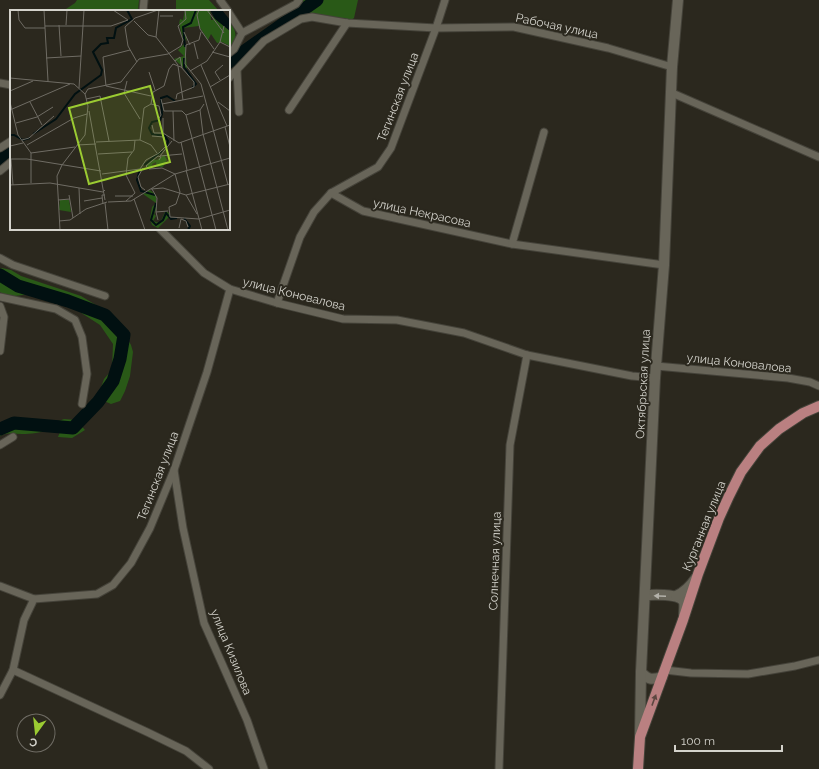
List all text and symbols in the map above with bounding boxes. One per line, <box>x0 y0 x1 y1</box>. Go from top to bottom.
inset map <box>10 10 230 230</box>
street label: Рабочая улица <box>514 10 600 42</box>
street label: Тегинская улица <box>375 50 421 144</box>
street label: улица Некрасова <box>372 196 472 230</box>
street label: улица Коновалова <box>241 274 347 314</box>
street label: Октябрьская улица <box>633 329 653 439</box>
street label: улица Коновалова <box>686 351 792 375</box>
street label: Тегинская улица <box>135 429 181 523</box>
street label: Курганная улица <box>680 479 728 573</box>
street label: Солнечная улица <box>486 511 504 611</box>
one-way arrow <box>654 592 666 599</box>
street label: улица Кизилова <box>207 607 255 697</box>
one-way arrow <box>651 694 657 706</box>
north arrow <box>16 713 56 753</box>
scale bar <box>675 727 782 753</box>
text: 100 m <box>681 734 715 748</box>
text: С <box>28 735 39 749</box>

